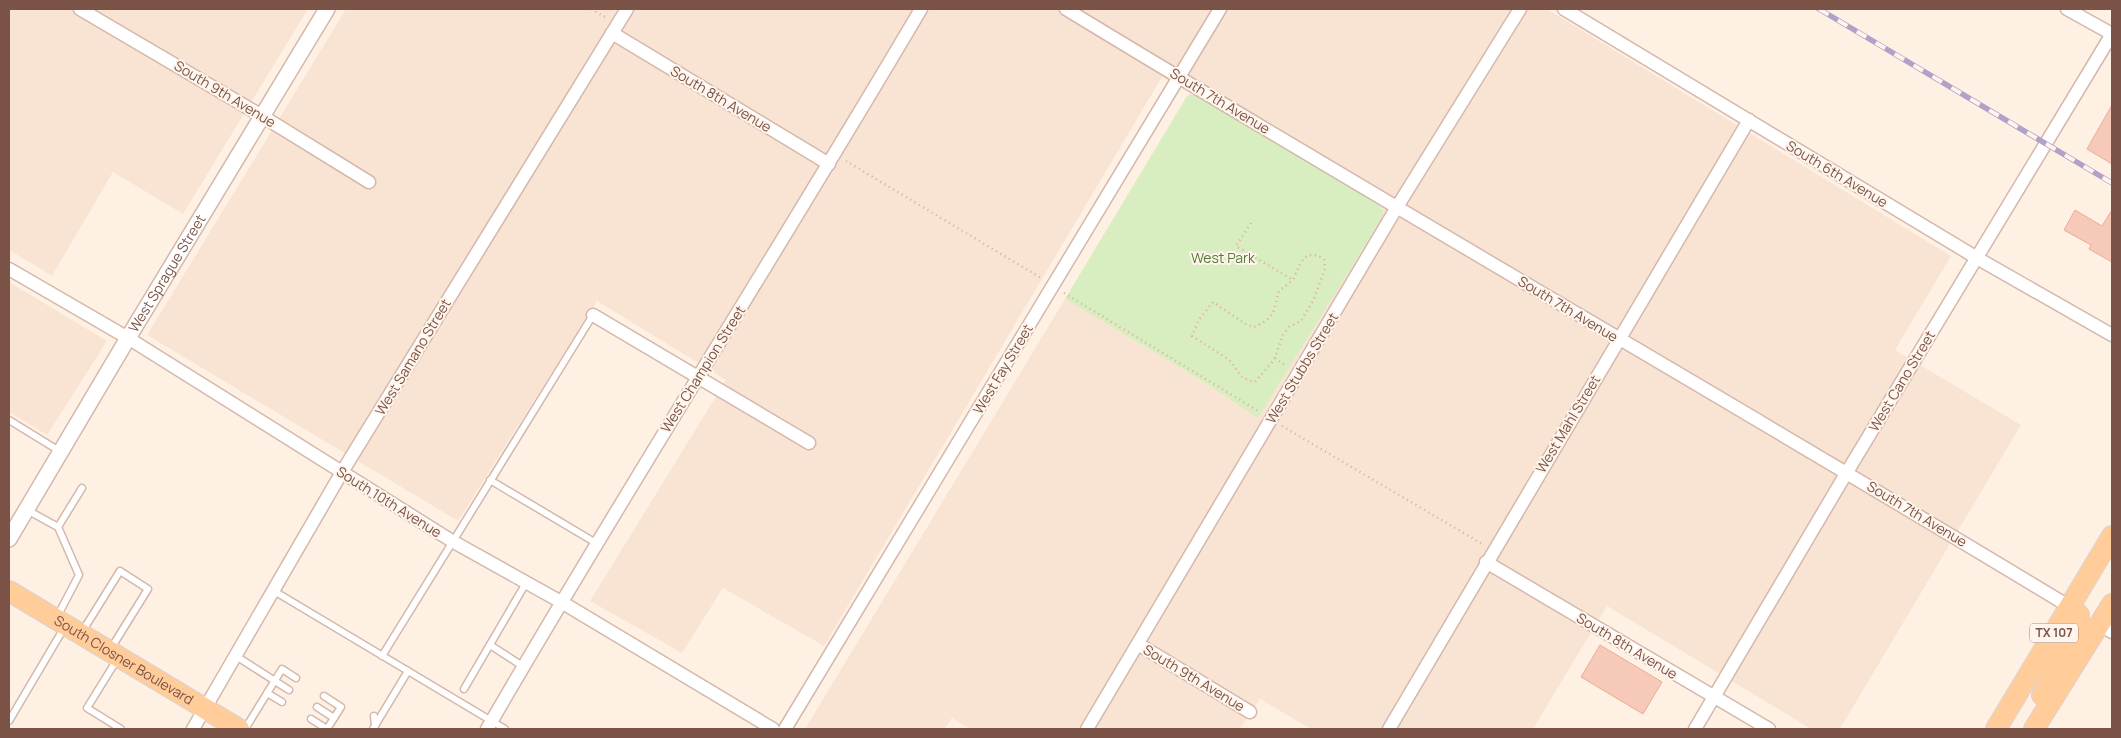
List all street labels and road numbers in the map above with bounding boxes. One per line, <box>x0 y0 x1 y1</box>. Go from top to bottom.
street label: South 9th Avenue <box>171 56 280 131</box>
street label: South 8th Avenue <box>667 61 775 136</box>
street label: South 7th Avenue <box>1167 63 1274 138</box>
street label: South 6th Avenue <box>1783 136 1892 211</box>
street label: West Sprague Street <box>124 210 210 336</box>
street label: South 7th Avenue <box>1515 271 1622 346</box>
street label: West Samano Street <box>370 295 455 419</box>
street label: West Champion Street <box>656 301 750 436</box>
street label: West Stubbs Street <box>1261 308 1342 427</box>
street label: West Fay Street <box>968 320 1037 417</box>
street label: West Cano Street <box>1864 326 1939 435</box>
street label: West Mahl Street <box>1531 371 1605 476</box>
street label: South 10th Avenue <box>333 462 445 542</box>
street label: South 7th Avenue <box>1864 476 1971 551</box>
street label: South 8th Avenue <box>1573 608 1681 683</box>
street label: South Closner Boulevard <box>51 610 197 709</box>
road number: TX 107 <box>2030 624 2078 642</box>
street label: South 9th Avenue <box>1140 640 1249 715</box>

